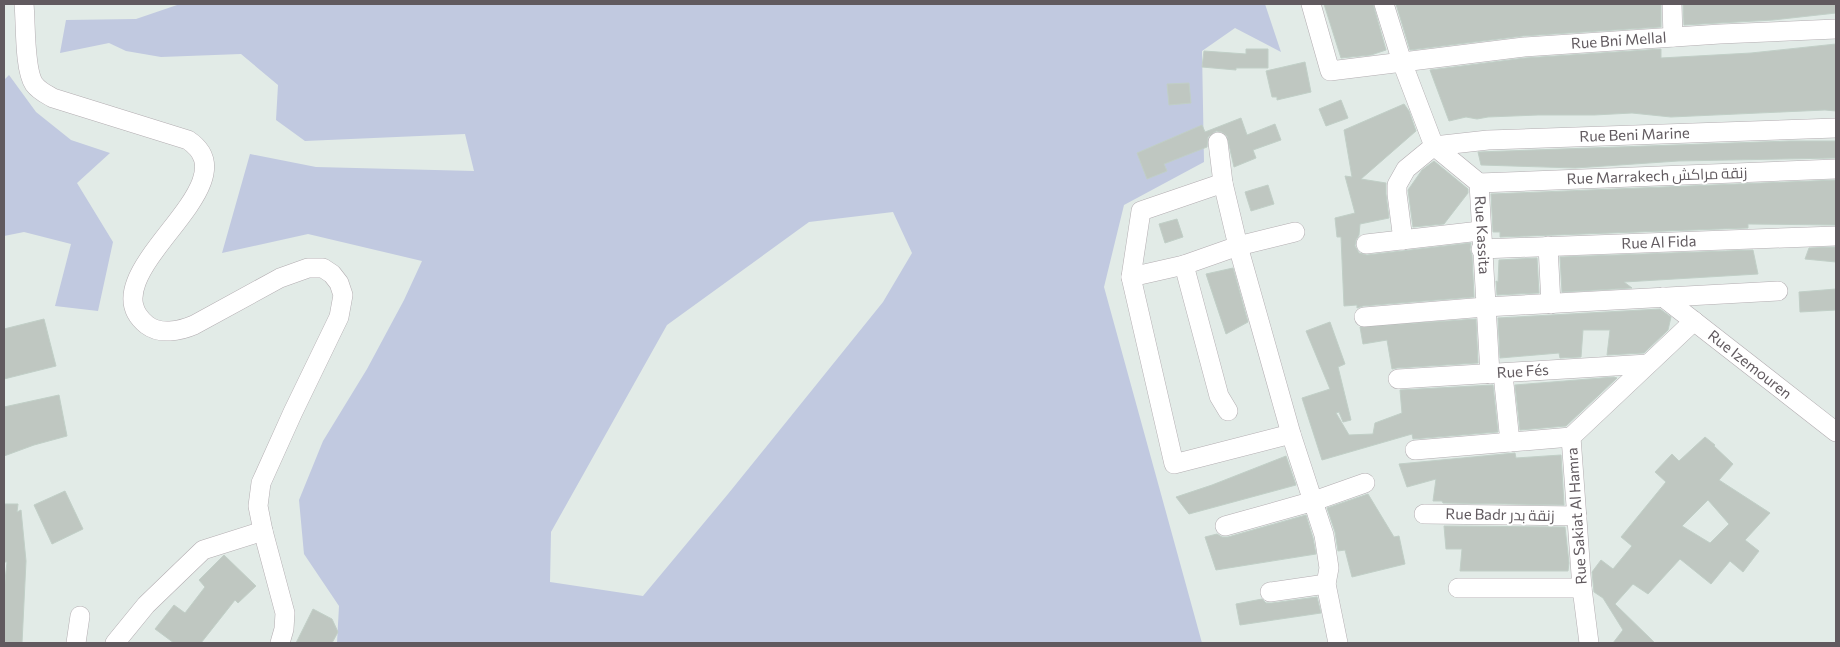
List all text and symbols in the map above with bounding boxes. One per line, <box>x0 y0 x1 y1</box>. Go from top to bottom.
street label: Rue Bni Mellal <box>1570 28 1667 52</box>
street label: Rue Beni Marine <box>1579 123 1690 145</box>
street label: Rue Marrakech زنقة مراكش <box>1566 163 1748 189</box>
street label: Rue Kassita <box>1472 195 1494 275</box>
street label: Rue Al Fida <box>1621 231 1697 252</box>
street label: Rue Izemouren <box>1705 326 1796 402</box>
street label: Rue Fés <box>1496 360 1549 381</box>
street label: Rue Sakiat Al Hamra <box>1562 447 1590 585</box>
street label: Rue Badr زنقة بدر <box>1445 504 1555 525</box>

